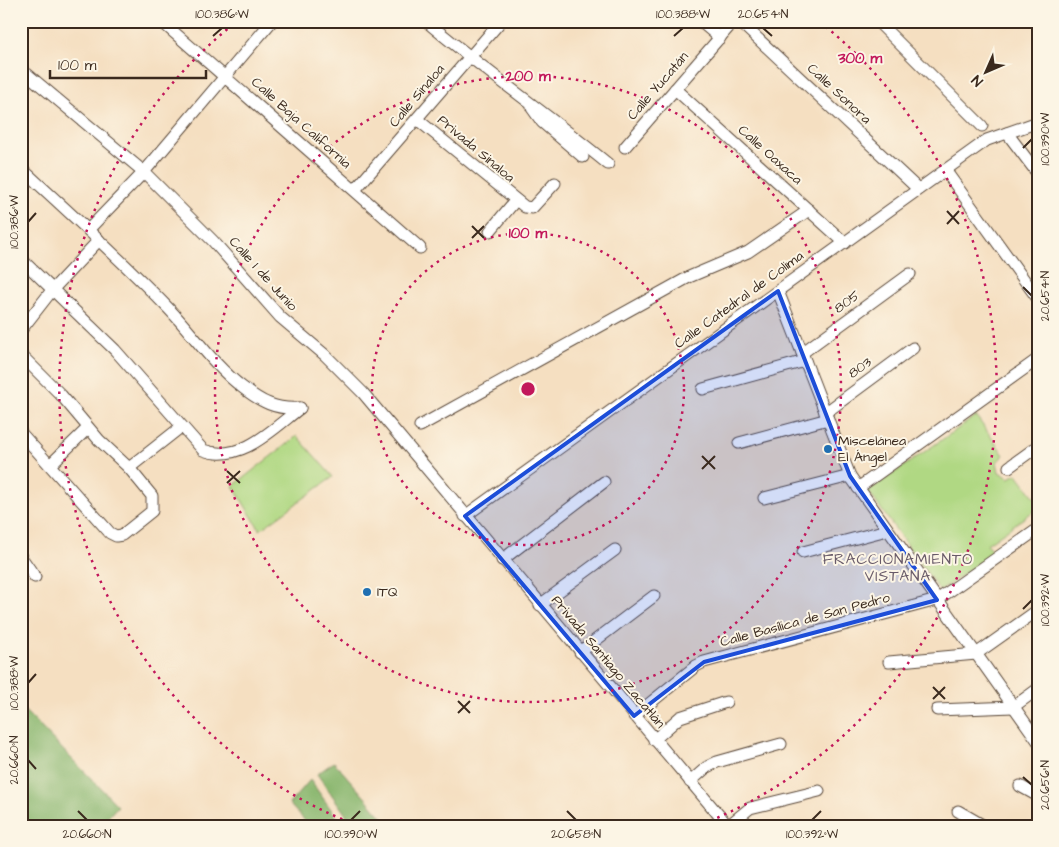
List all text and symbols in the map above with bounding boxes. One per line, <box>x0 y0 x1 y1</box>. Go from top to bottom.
text: 100.386°W <box>195 6 250 23</box>
text: 100.388°W <box>656 6 711 23</box>
text: 20.654°N <box>738 6 789 23</box>
street label: Calle Yucatán <box>623 47 693 125</box>
scale bar <box>50 48 206 80</box>
text: 300 m <box>837 48 882 69</box>
north arrow <box>962 48 1012 98</box>
text: 100 m <box>58 55 97 76</box>
street label: Calle Sonora <box>802 59 876 129</box>
street label: Calle Sinaloa <box>385 60 449 132</box>
text: 200 m <box>504 66 551 87</box>
text: N <box>967 70 988 91</box>
street label: Calle Baja California <box>247 73 355 173</box>
street label: Privada Sinaloa <box>433 111 519 187</box>
text: 100.390°W <box>1037 112 1054 165</box>
street label: Calle Oaxaca <box>733 121 807 189</box>
text: 100.386°W <box>6 194 23 249</box>
text: 100 m <box>509 223 548 244</box>
street label: Calle 1 de Junio <box>224 232 302 316</box>
street label: Calle Catedral de Colima <box>670 246 808 354</box>
text: 20.654°N <box>1037 270 1054 321</box>
street label: 805 <box>830 286 864 318</box>
street label: 803 <box>844 353 876 383</box>
centre of rings <box>519 380 537 398</box>
place label: Miscelánea El Ángel <box>838 431 906 467</box>
marker: Miscelánea El Ángel <box>822 443 834 455</box>
district label: FRACCIONAMIENTO VISTANA <box>823 549 973 587</box>
text: 100.392°W <box>1037 573 1054 626</box>
place label: ITQ <box>377 582 398 602</box>
marker: ITQ <box>361 586 373 598</box>
street label: Calle Basílica de San Pedro <box>718 588 892 652</box>
street label: Privada Santiago Zacatlán <box>546 591 670 733</box>
text: 100.388°W <box>6 655 23 710</box>
text: 20.660°N <box>6 735 23 784</box>
text: 20.656°N <box>1037 760 1054 810</box>
text: 20.660°N <box>63 826 112 843</box>
text: 100.390°W <box>325 826 378 843</box>
text: 20.658°N <box>551 826 602 843</box>
text: 100.392°W <box>786 826 839 843</box>

